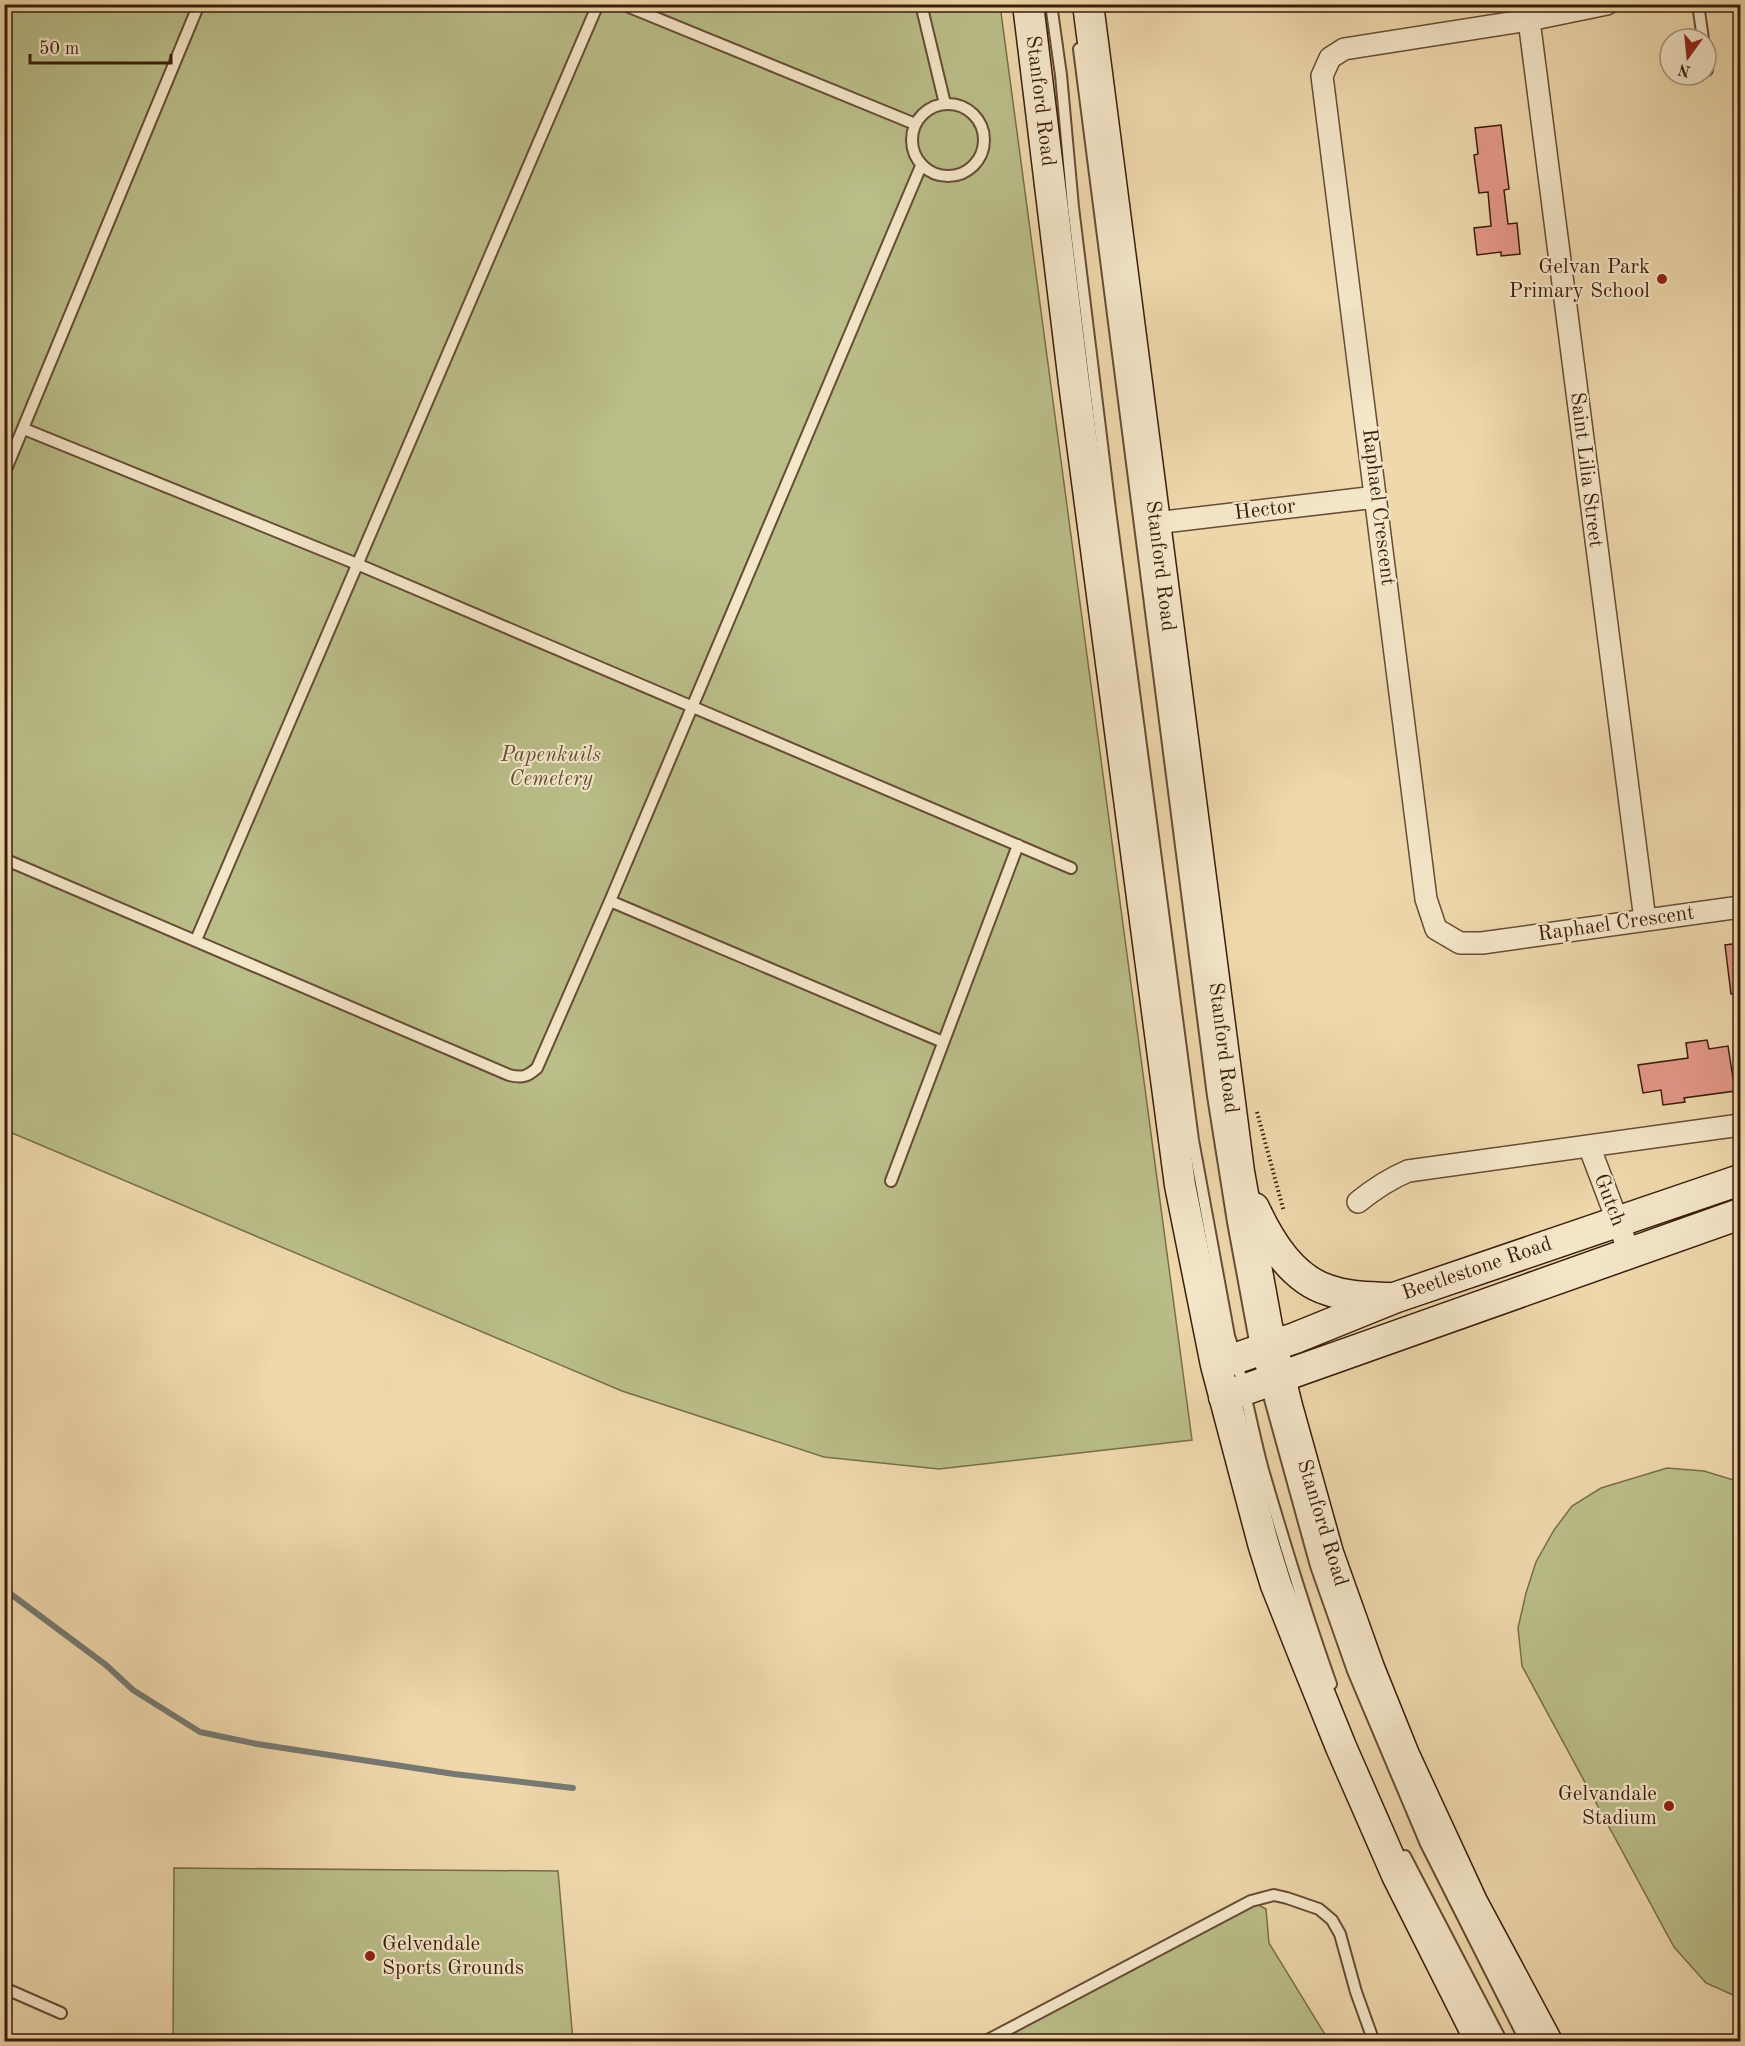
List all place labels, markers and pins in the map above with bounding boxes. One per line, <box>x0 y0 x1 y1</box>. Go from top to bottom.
place label: Gelvan Park Primary School <box>1509 257 1650 302</box>
marker: Gelvan Park Primary School <box>1655 272 1669 286</box>
place label: Gelvandale Stadium <box>1558 1784 1657 1829</box>
marker: Gelvandale Stadium <box>1662 1799 1676 1813</box>
place label: Gelvendale Sports Grounds <box>382 1934 524 1979</box>
marker: Gelvendale Sports Grounds <box>363 1949 377 1963</box>

